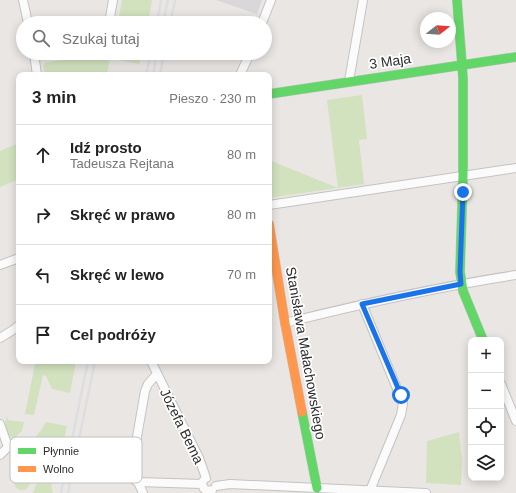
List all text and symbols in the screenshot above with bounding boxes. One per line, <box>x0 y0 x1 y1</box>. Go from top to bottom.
north arrow <box>420 12 456 48</box>
search box <box>16 16 272 60</box>
icon: search <box>30 27 52 49</box>
text: Szukaj tutaj <box>62 30 140 47</box>
street label: 3 Maja <box>368 50 412 72</box>
text: 3 min <box>32 88 76 107</box>
text: Pieszo · 230 m <box>169 91 256 106</box>
text: Idź prosto <box>70 139 142 156</box>
icon: ahead <box>32 144 54 166</box>
text: 80 m <box>227 147 256 162</box>
text: Tadeusza Rejtana <box>70 156 174 171</box>
route end <box>454 183 472 201</box>
icon: right <box>32 204 54 226</box>
text: Skręć w prawo <box>70 206 175 223</box>
text: 80 m <box>227 207 256 222</box>
icon: left <box>32 264 54 286</box>
street label: Stanisława Małachowskiego <box>283 265 329 441</box>
text: Skręć w lewo <box>70 266 164 283</box>
text: 70 m <box>227 267 256 282</box>
icon: arrive <box>32 324 54 346</box>
text: Cel podróży <box>70 326 156 343</box>
map controls <box>468 337 504 481</box>
button: + <box>468 337 504 373</box>
button: − <box>468 373 504 409</box>
street label: Józefa Bema <box>157 386 207 466</box>
route start <box>392 386 410 404</box>
button: locate <box>468 409 504 445</box>
legend <box>10 437 142 483</box>
text: Płynnie <box>43 445 79 457</box>
button: layers <box>468 445 504 481</box>
text: Wolno <box>43 463 74 475</box>

